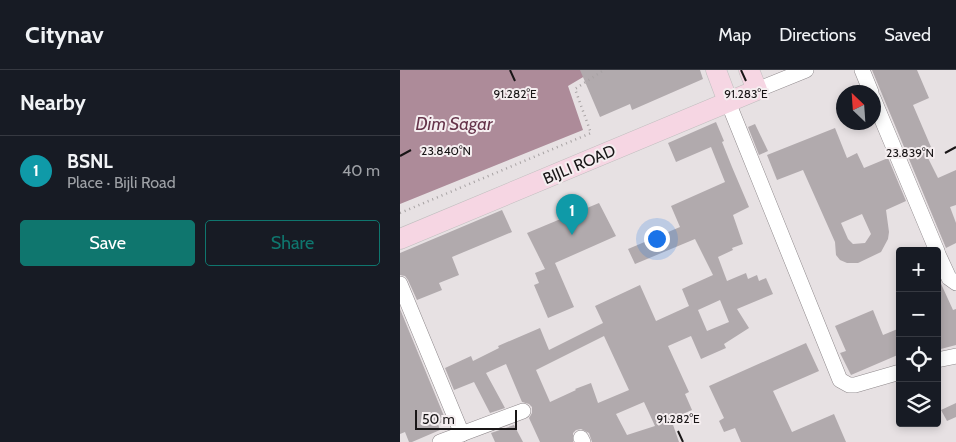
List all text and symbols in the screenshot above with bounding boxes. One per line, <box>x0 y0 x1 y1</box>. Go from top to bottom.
text: Citynav <box>25 20 104 49</box>
text: Map <box>718 24 751 46</box>
text: Directions <box>779 24 856 46</box>
text: Saved <box>884 24 931 46</box>
north arrow <box>836 85 881 130</box>
text: 91.282°E <box>493 86 537 101</box>
text: 91.283°E <box>724 86 768 101</box>
text: Nearby <box>20 90 86 115</box>
water label: Dim Sagar <box>416 113 494 135</box>
street label: BIJLI ROAD <box>540 141 618 188</box>
text: 23.840°N <box>421 143 471 158</box>
text: 23.839°N <box>886 145 934 160</box>
text: BSNL <box>67 150 113 173</box>
text: 1 <box>33 161 39 180</box>
text: 40 m <box>342 161 380 180</box>
text: Place · Bijli Road <box>67 173 176 192</box>
pin: 1 <box>556 194 588 235</box>
button: Save <box>20 220 195 266</box>
button: Share <box>205 220 380 266</box>
your location <box>644 226 670 252</box>
map controls <box>896 247 941 427</box>
button: + <box>896 247 941 292</box>
button: − <box>896 292 941 337</box>
button: locate <box>896 337 941 382</box>
button: layers <box>896 382 941 427</box>
scale bar <box>415 407 518 430</box>
text: 50 m <box>422 410 455 428</box>
text: 91.282°E <box>656 411 700 426</box>

